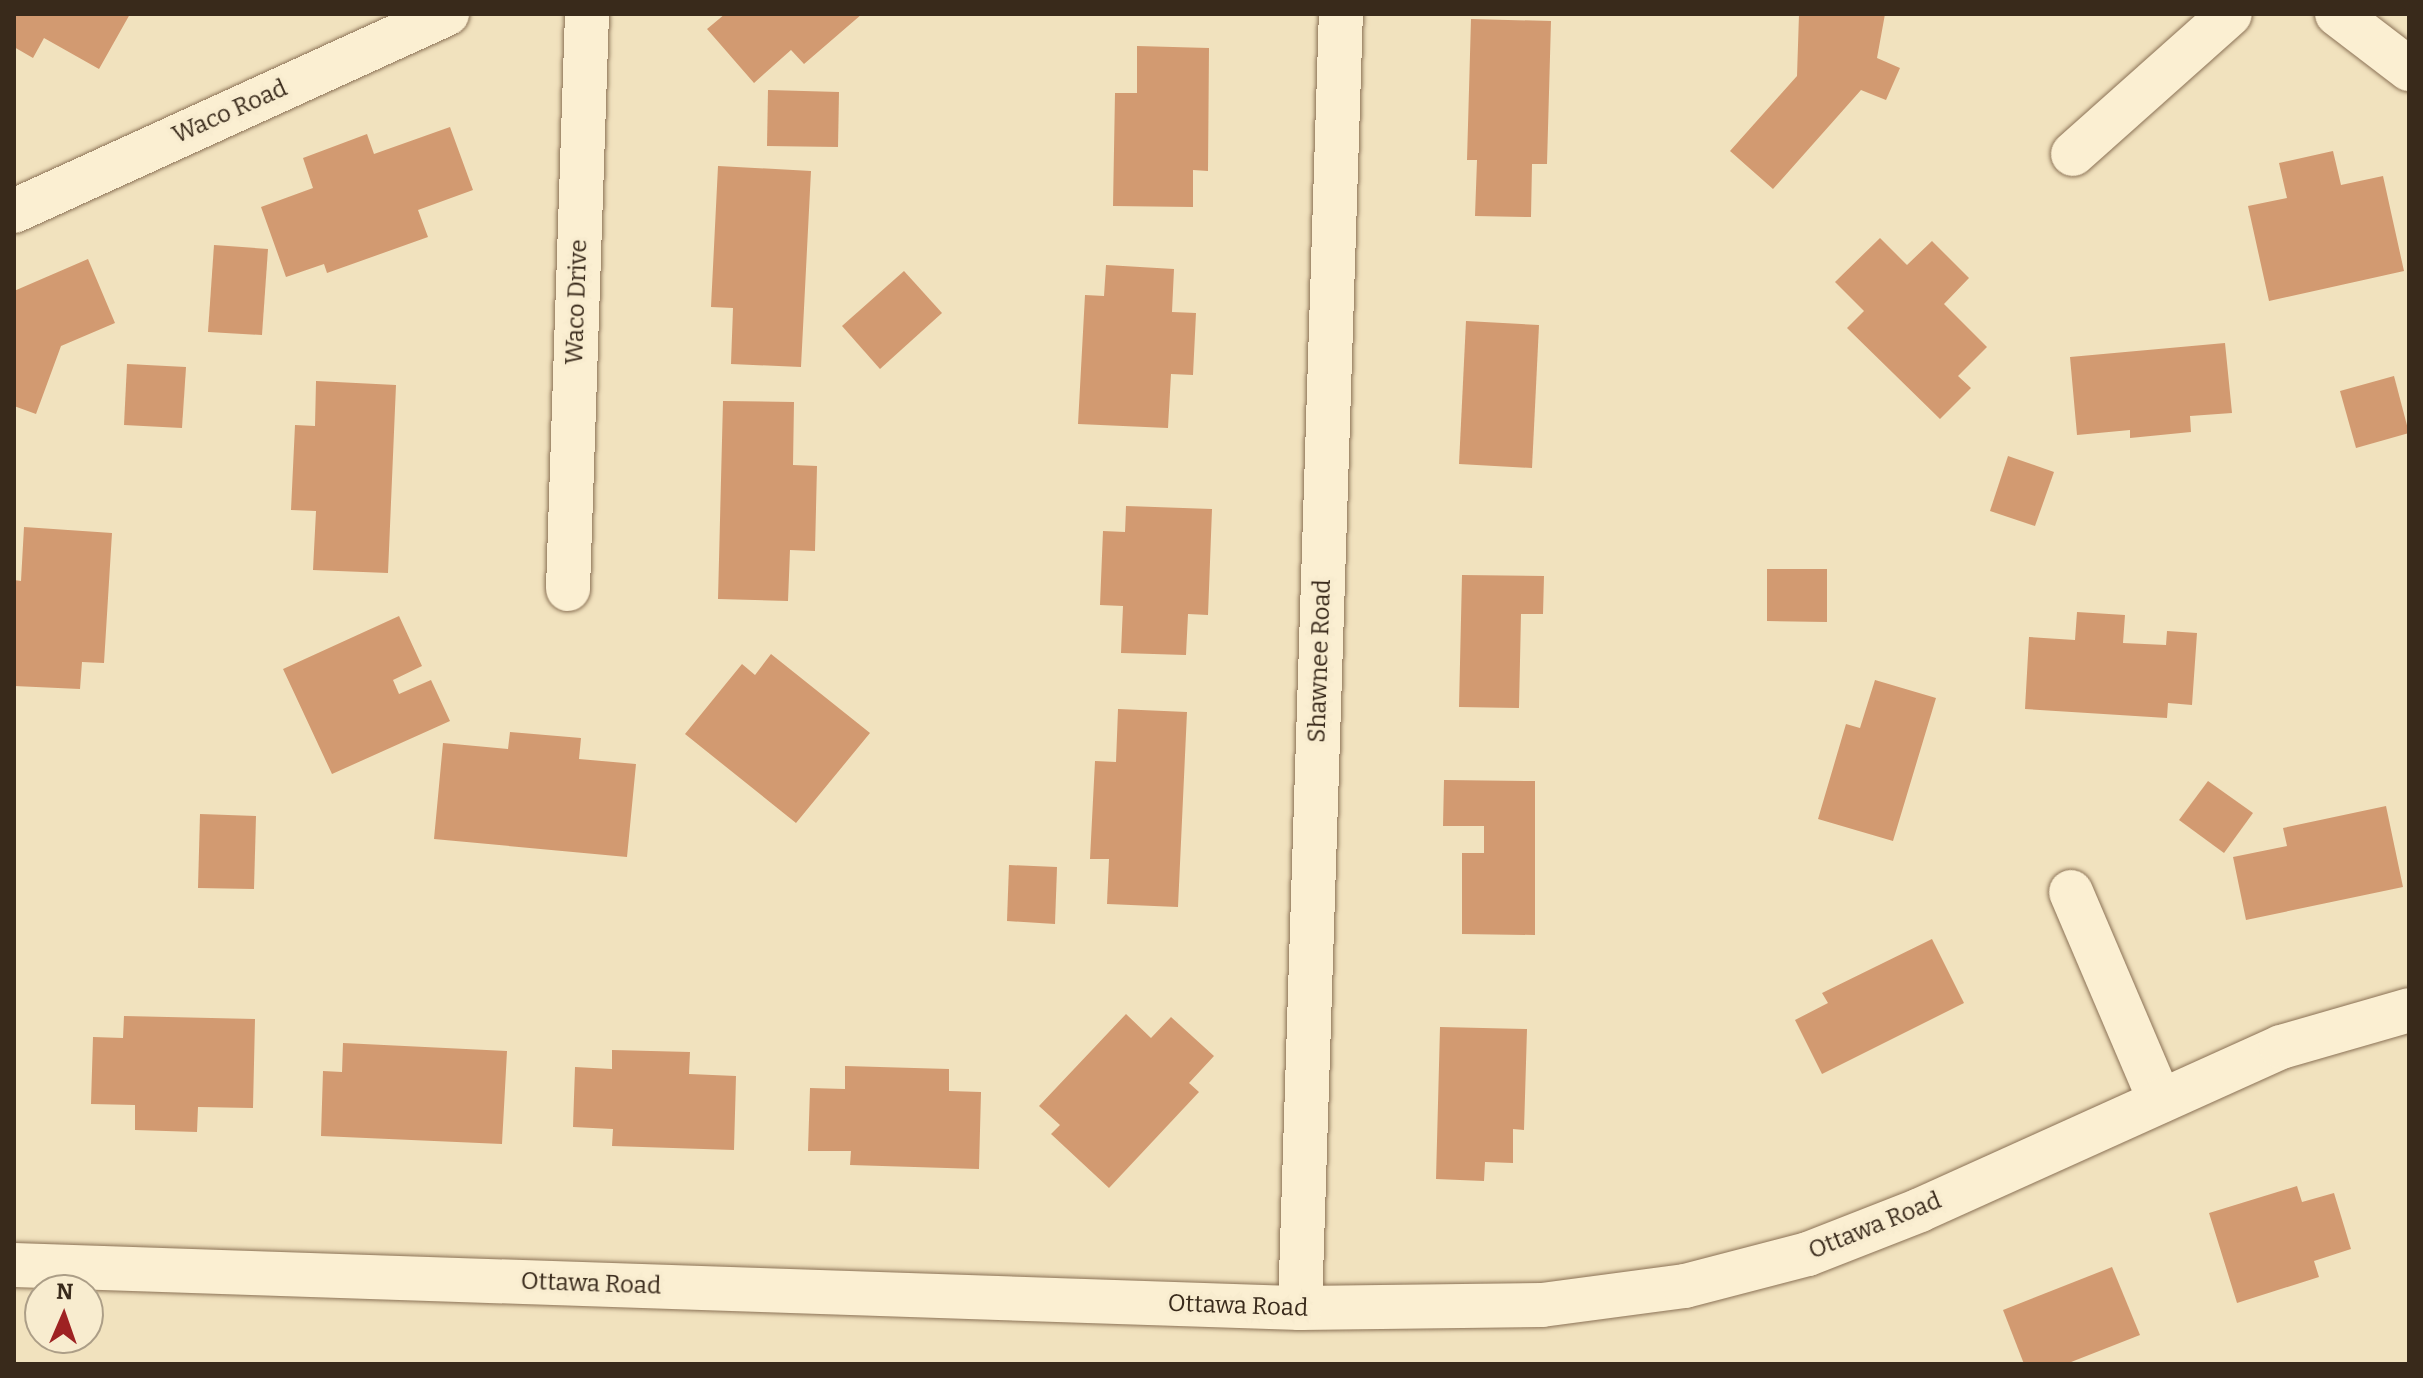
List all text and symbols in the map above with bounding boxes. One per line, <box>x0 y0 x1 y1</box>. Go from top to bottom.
street label: Waco Road <box>168 74 292 150</box>
street label: Waco Drive <box>560 239 594 365</box>
street label: Shawnee Road <box>1303 579 1337 743</box>
street label: Ottawa Road <box>1804 1186 1946 1266</box>
street label: Ottawa Road <box>520 1267 662 1301</box>
north arrow <box>24 1274 104 1354</box>
text: N <box>56 1278 74 1305</box>
street label: Ottawa Road <box>1167 1289 1309 1323</box>

